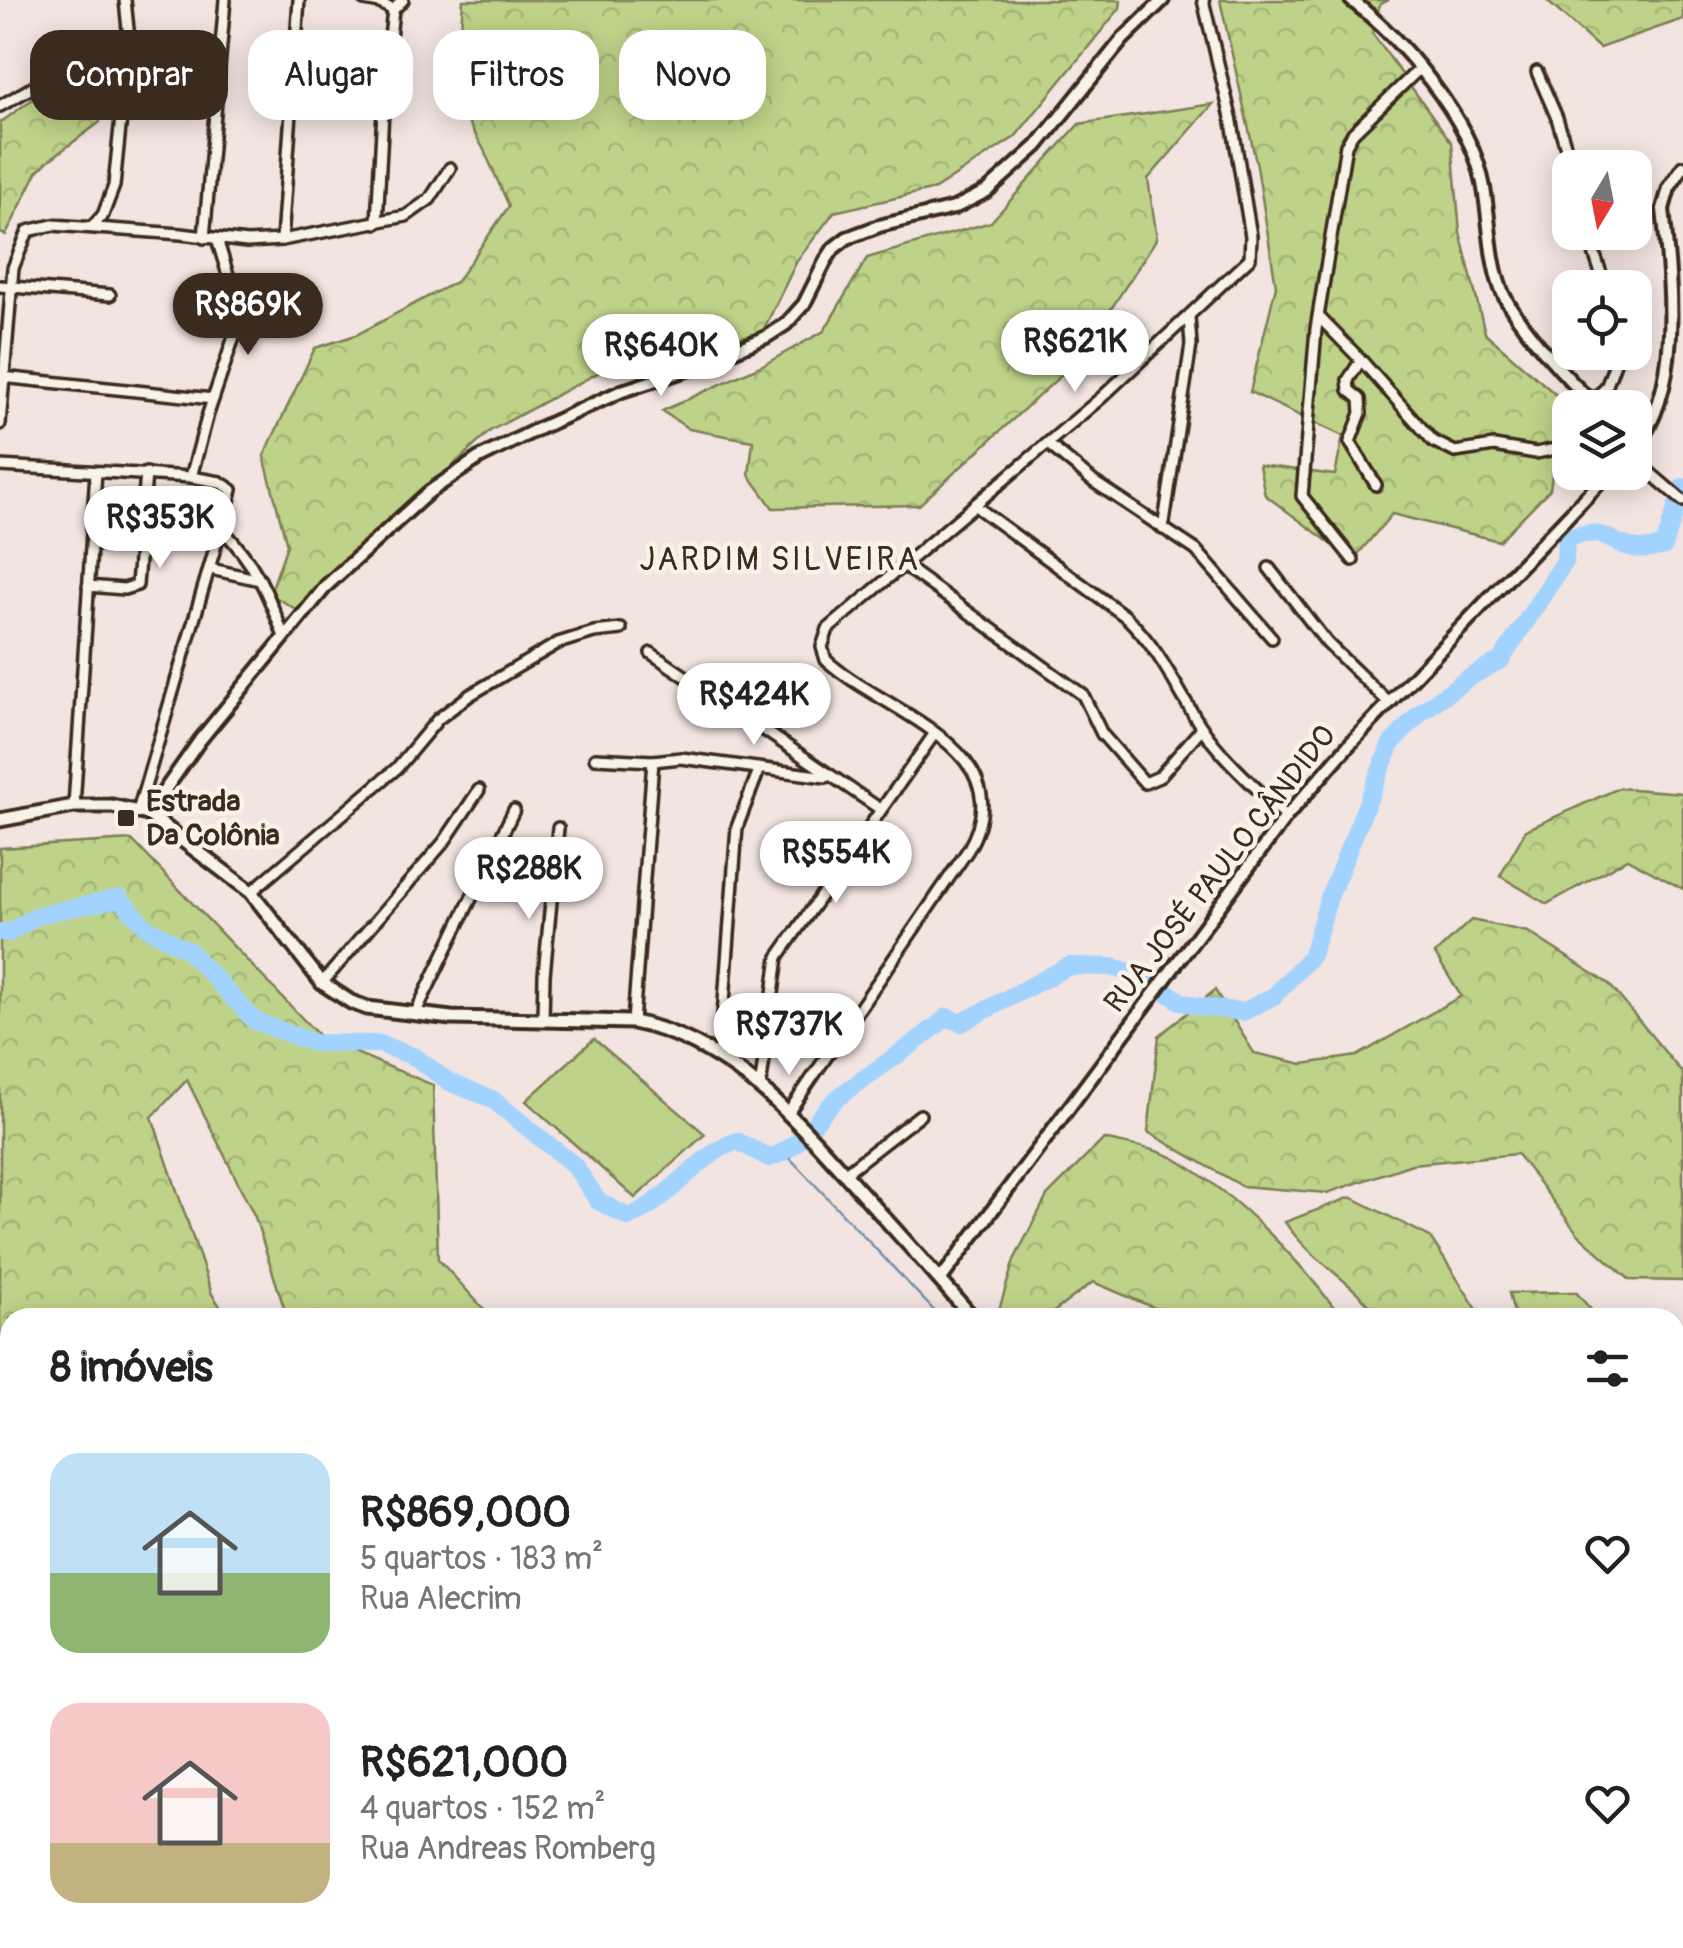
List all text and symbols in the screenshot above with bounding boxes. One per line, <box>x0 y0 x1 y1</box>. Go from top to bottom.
chip: Comprar <box>30 30 228 120</box>
chip: Alugar <box>248 30 413 120</box>
chip: Filtros <box>433 30 599 120</box>
chip: Novo <box>619 30 766 120</box>
north arrow <box>1552 150 1652 250</box>
map controls <box>1552 150 1652 490</box>
button: locate <box>1552 270 1652 370</box>
pin: R$869K <box>167 273 329 358</box>
text: R$869K <box>195 285 301 325</box>
pin: R$621K <box>994 310 1156 395</box>
pin: R$640K <box>580 314 742 399</box>
text: R$621K <box>1023 322 1127 362</box>
text: R$640K <box>604 326 718 366</box>
button: layers <box>1552 390 1652 490</box>
pin: R$353K <box>79 486 241 571</box>
text: R$353K <box>106 498 214 538</box>
district label: JARDIM SILVEIRA <box>639 540 921 580</box>
pin: R$424K <box>673 663 835 748</box>
text: R$424K <box>699 675 809 715</box>
street label: RUA JOSÉ PAULO CÂNDIDO <box>1096 718 1344 1020</box>
place label: Estrada Da Colônia <box>146 783 280 854</box>
marker: Estrada Da Colônia <box>115 807 137 829</box>
pin: R$554K <box>755 821 917 906</box>
text: R$554K <box>782 833 890 873</box>
pin: R$288K <box>448 837 610 922</box>
text: R$288K <box>476 849 582 889</box>
pin: R$737K <box>708 993 870 1078</box>
text: R$737K <box>736 1005 842 1045</box>
icon: filters <box>1580 1341 1635 1396</box>
text: 8 imóveis <box>50 1342 213 1394</box>
text: R$869,000 <box>360 1487 571 1539</box>
icon: home <box>130 1493 250 1613</box>
icon: heart <box>1580 1526 1635 1581</box>
text: 5 quartos · 183 m² <box>360 1539 603 1579</box>
text: Rua Alecrim <box>360 1579 522 1619</box>
text: R$621,000 <box>360 1737 568 1789</box>
icon: home <box>130 1743 250 1863</box>
icon: heart <box>1580 1776 1635 1831</box>
text: 4 quartos · 152 m² <box>360 1789 606 1829</box>
text: Rua Andreas Romberg <box>360 1829 656 1869</box>

